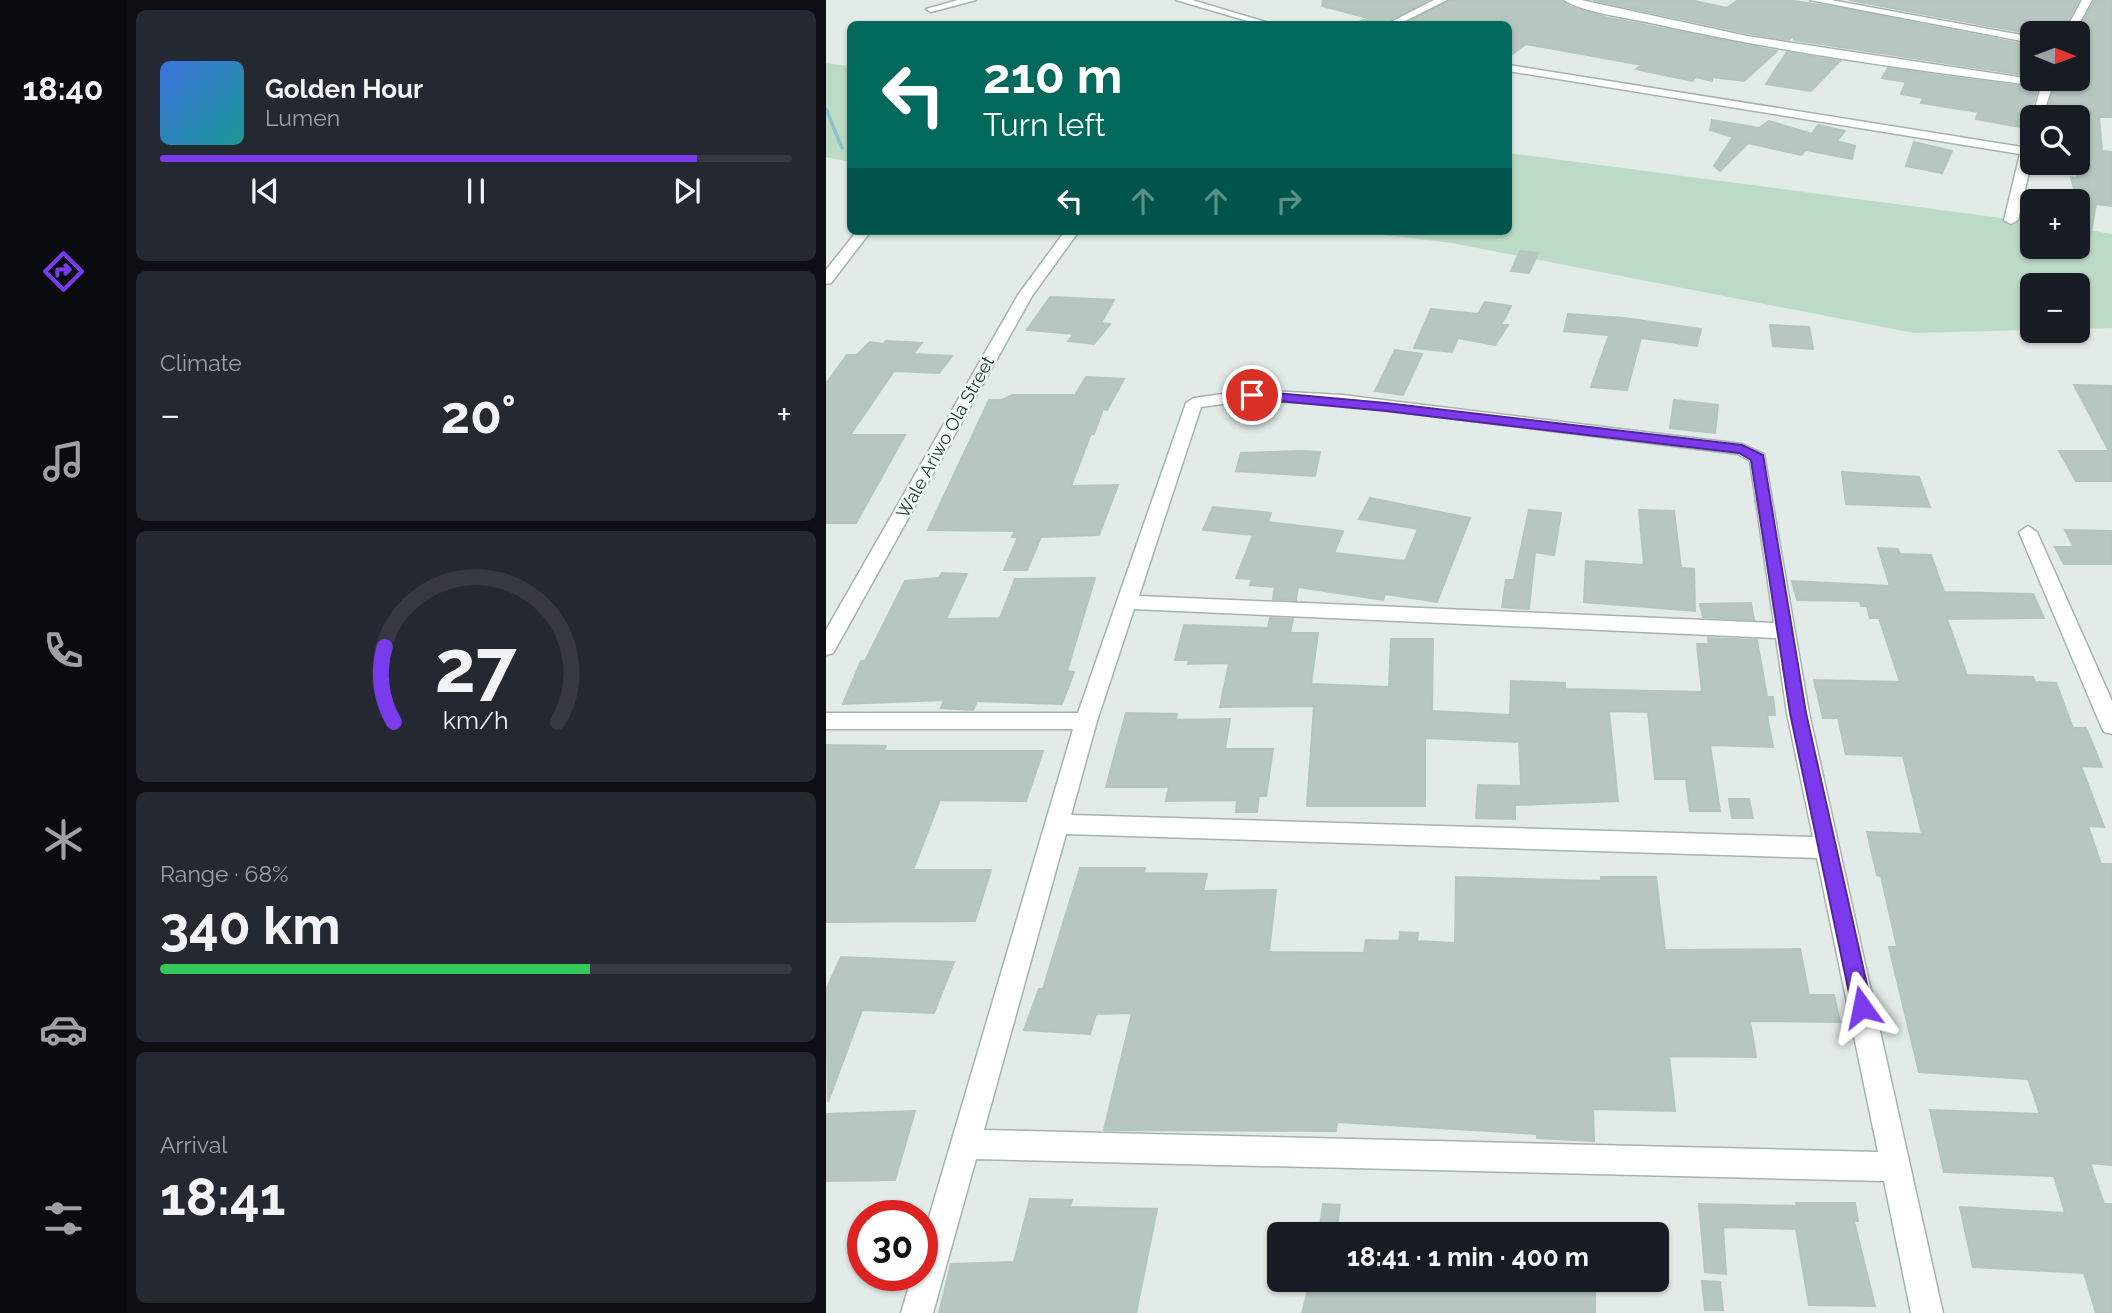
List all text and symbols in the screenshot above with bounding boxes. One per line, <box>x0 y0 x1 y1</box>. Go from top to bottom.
north arrow <box>2020 21 2090 91</box>
map controls <box>2020 21 2090 343</box>
text: 210 m <box>983 47 1122 104</box>
icon: left <box>868 49 959 140</box>
text: 18:40 <box>23 70 103 107</box>
text: Golden Hour <box>265 74 423 104</box>
text: Lumen <box>265 104 340 131</box>
button: search <box>2020 105 2090 175</box>
text: Turn left <box>983 106 1105 143</box>
icon: previous <box>246 172 284 210</box>
icon: pause <box>457 172 495 210</box>
icon: next <box>668 172 706 210</box>
icon: left <box>1051 182 1089 220</box>
icon: ahead <box>1124 182 1162 220</box>
icon: ahead <box>1197 182 1235 220</box>
icon: right <box>1270 182 1308 220</box>
button: + <box>2020 189 2090 259</box>
icon: directions <box>39 247 88 296</box>
button: − <box>2020 273 2090 343</box>
text: Climate <box>160 349 242 376</box>
street label: Wale Ariwo Ola Street <box>892 352 998 522</box>
pin <box>1222 365 1282 425</box>
icon: arrive <box>1233 376 1271 414</box>
text: 20° <box>441 384 516 445</box>
text: − <box>160 392 180 437</box>
text: + <box>776 392 792 437</box>
icon: music <box>39 437 88 486</box>
text: 27 <box>435 625 517 710</box>
icon: phone <box>39 626 88 675</box>
text: km/h <box>443 705 509 735</box>
icon: climate <box>39 815 88 864</box>
text: Range · 68% <box>160 860 289 887</box>
text: 340 km <box>160 895 341 956</box>
position arrow <box>1825 970 1899 1044</box>
icon: car <box>39 1005 88 1054</box>
text: Arrival <box>160 1131 227 1158</box>
text: 18:41 <box>160 1166 285 1227</box>
icon: filters <box>39 1194 88 1243</box>
speed limit sign: 30 <box>847 1200 938 1291</box>
text: 18:41 · 1 min · 400 m <box>1347 1242 1589 1272</box>

